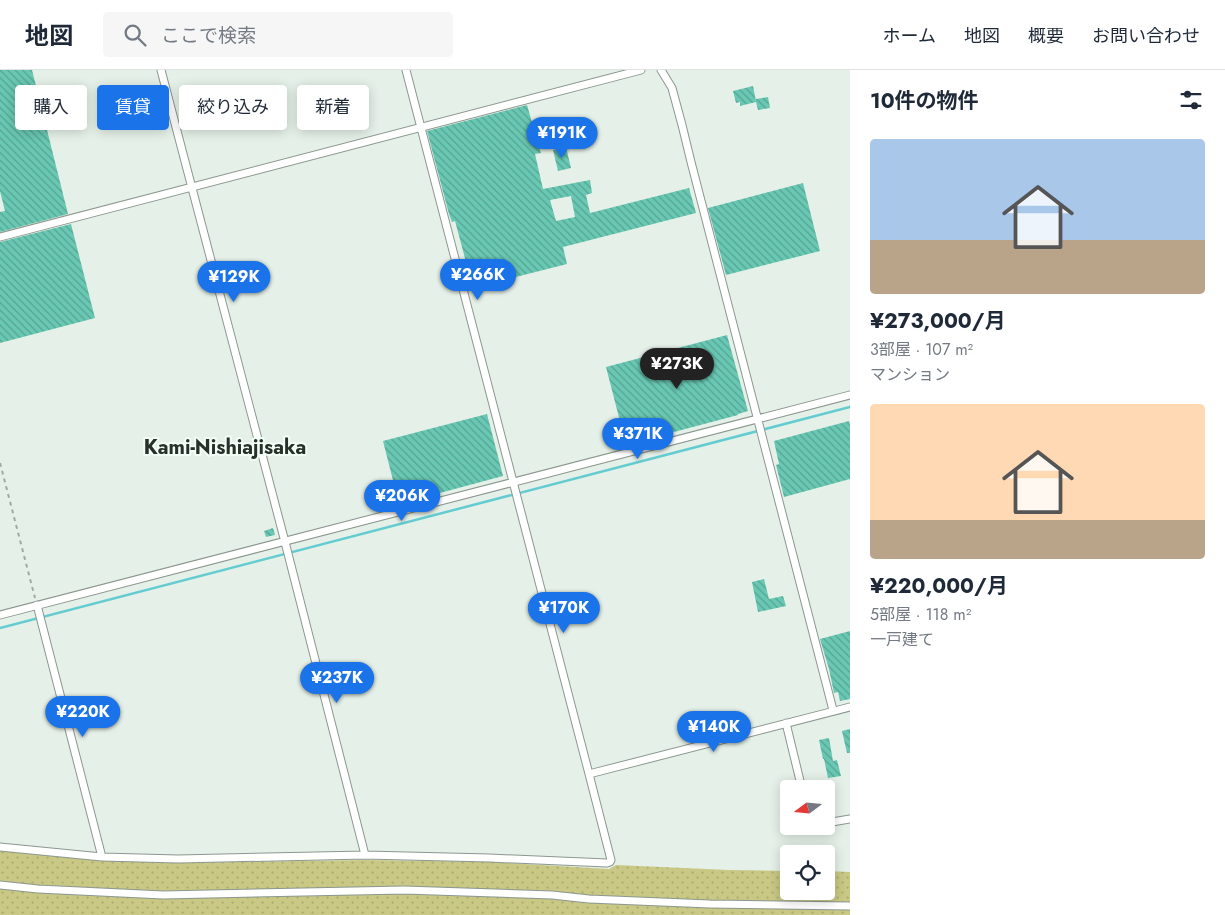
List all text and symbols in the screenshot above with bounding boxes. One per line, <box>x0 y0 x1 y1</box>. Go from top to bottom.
search box <box>103 12 453 57</box>
text: 地図 <box>25 18 73 53</box>
icon: search <box>121 21 149 49</box>
text: ここで検索 <box>161 22 256 49</box>
text: ホーム <box>883 23 936 49</box>
text: 地図 <box>964 23 1000 49</box>
text: 概要 <box>1028 23 1064 49</box>
text: お問い合わせ <box>1092 23 1200 49</box>
chip: 購入 <box>15 85 87 130</box>
chip: 賃貸 <box>97 85 169 130</box>
chip: 絞り込み <box>179 85 287 130</box>
chip: 新着 <box>297 85 369 130</box>
text: 10件の物件 <box>870 86 979 116</box>
icon: filters <box>1177 86 1205 114</box>
pin: ¥191K <box>527 116 597 159</box>
text: ¥191K <box>538 121 586 144</box>
icon: home <box>993 172 1083 262</box>
pin: ¥266K <box>443 258 513 301</box>
pin: ¥129K <box>199 260 269 303</box>
text: ¥266K <box>451 263 505 286</box>
text: ¥129K <box>208 265 260 288</box>
text: ¥273,000/月 <box>870 306 1006 336</box>
text: 3部屋 · 107 m² <box>870 338 973 361</box>
pin: ¥273K <box>642 348 712 390</box>
text: ¥273K <box>651 352 703 375</box>
text: マンション <box>870 363 950 386</box>
pin: ¥371K <box>603 418 673 460</box>
text: ¥371K <box>613 422 663 445</box>
district label: Kami-Nishiajisaka <box>144 433 306 462</box>
icon: home <box>993 437 1083 527</box>
pin: ¥206K <box>367 480 437 522</box>
text: ¥206K <box>375 484 429 507</box>
text: ¥220,000/月 <box>870 571 1008 601</box>
pin: ¥170K <box>529 592 599 634</box>
text: ¥170K <box>539 596 589 619</box>
text: 5部屋 · 118 m² <box>870 603 971 626</box>
text: 一戸建て <box>870 628 934 651</box>
pin: ¥237K <box>302 662 372 704</box>
text: ¥237K <box>311 666 363 689</box>
pin: ¥220K <box>48 696 118 738</box>
text: ¥220K <box>56 700 110 723</box>
pin: ¥140K <box>679 710 749 753</box>
text: ¥140K <box>688 715 740 738</box>
north arrow <box>780 780 835 835</box>
map controls <box>780 780 835 900</box>
button: locate <box>780 845 835 900</box>

